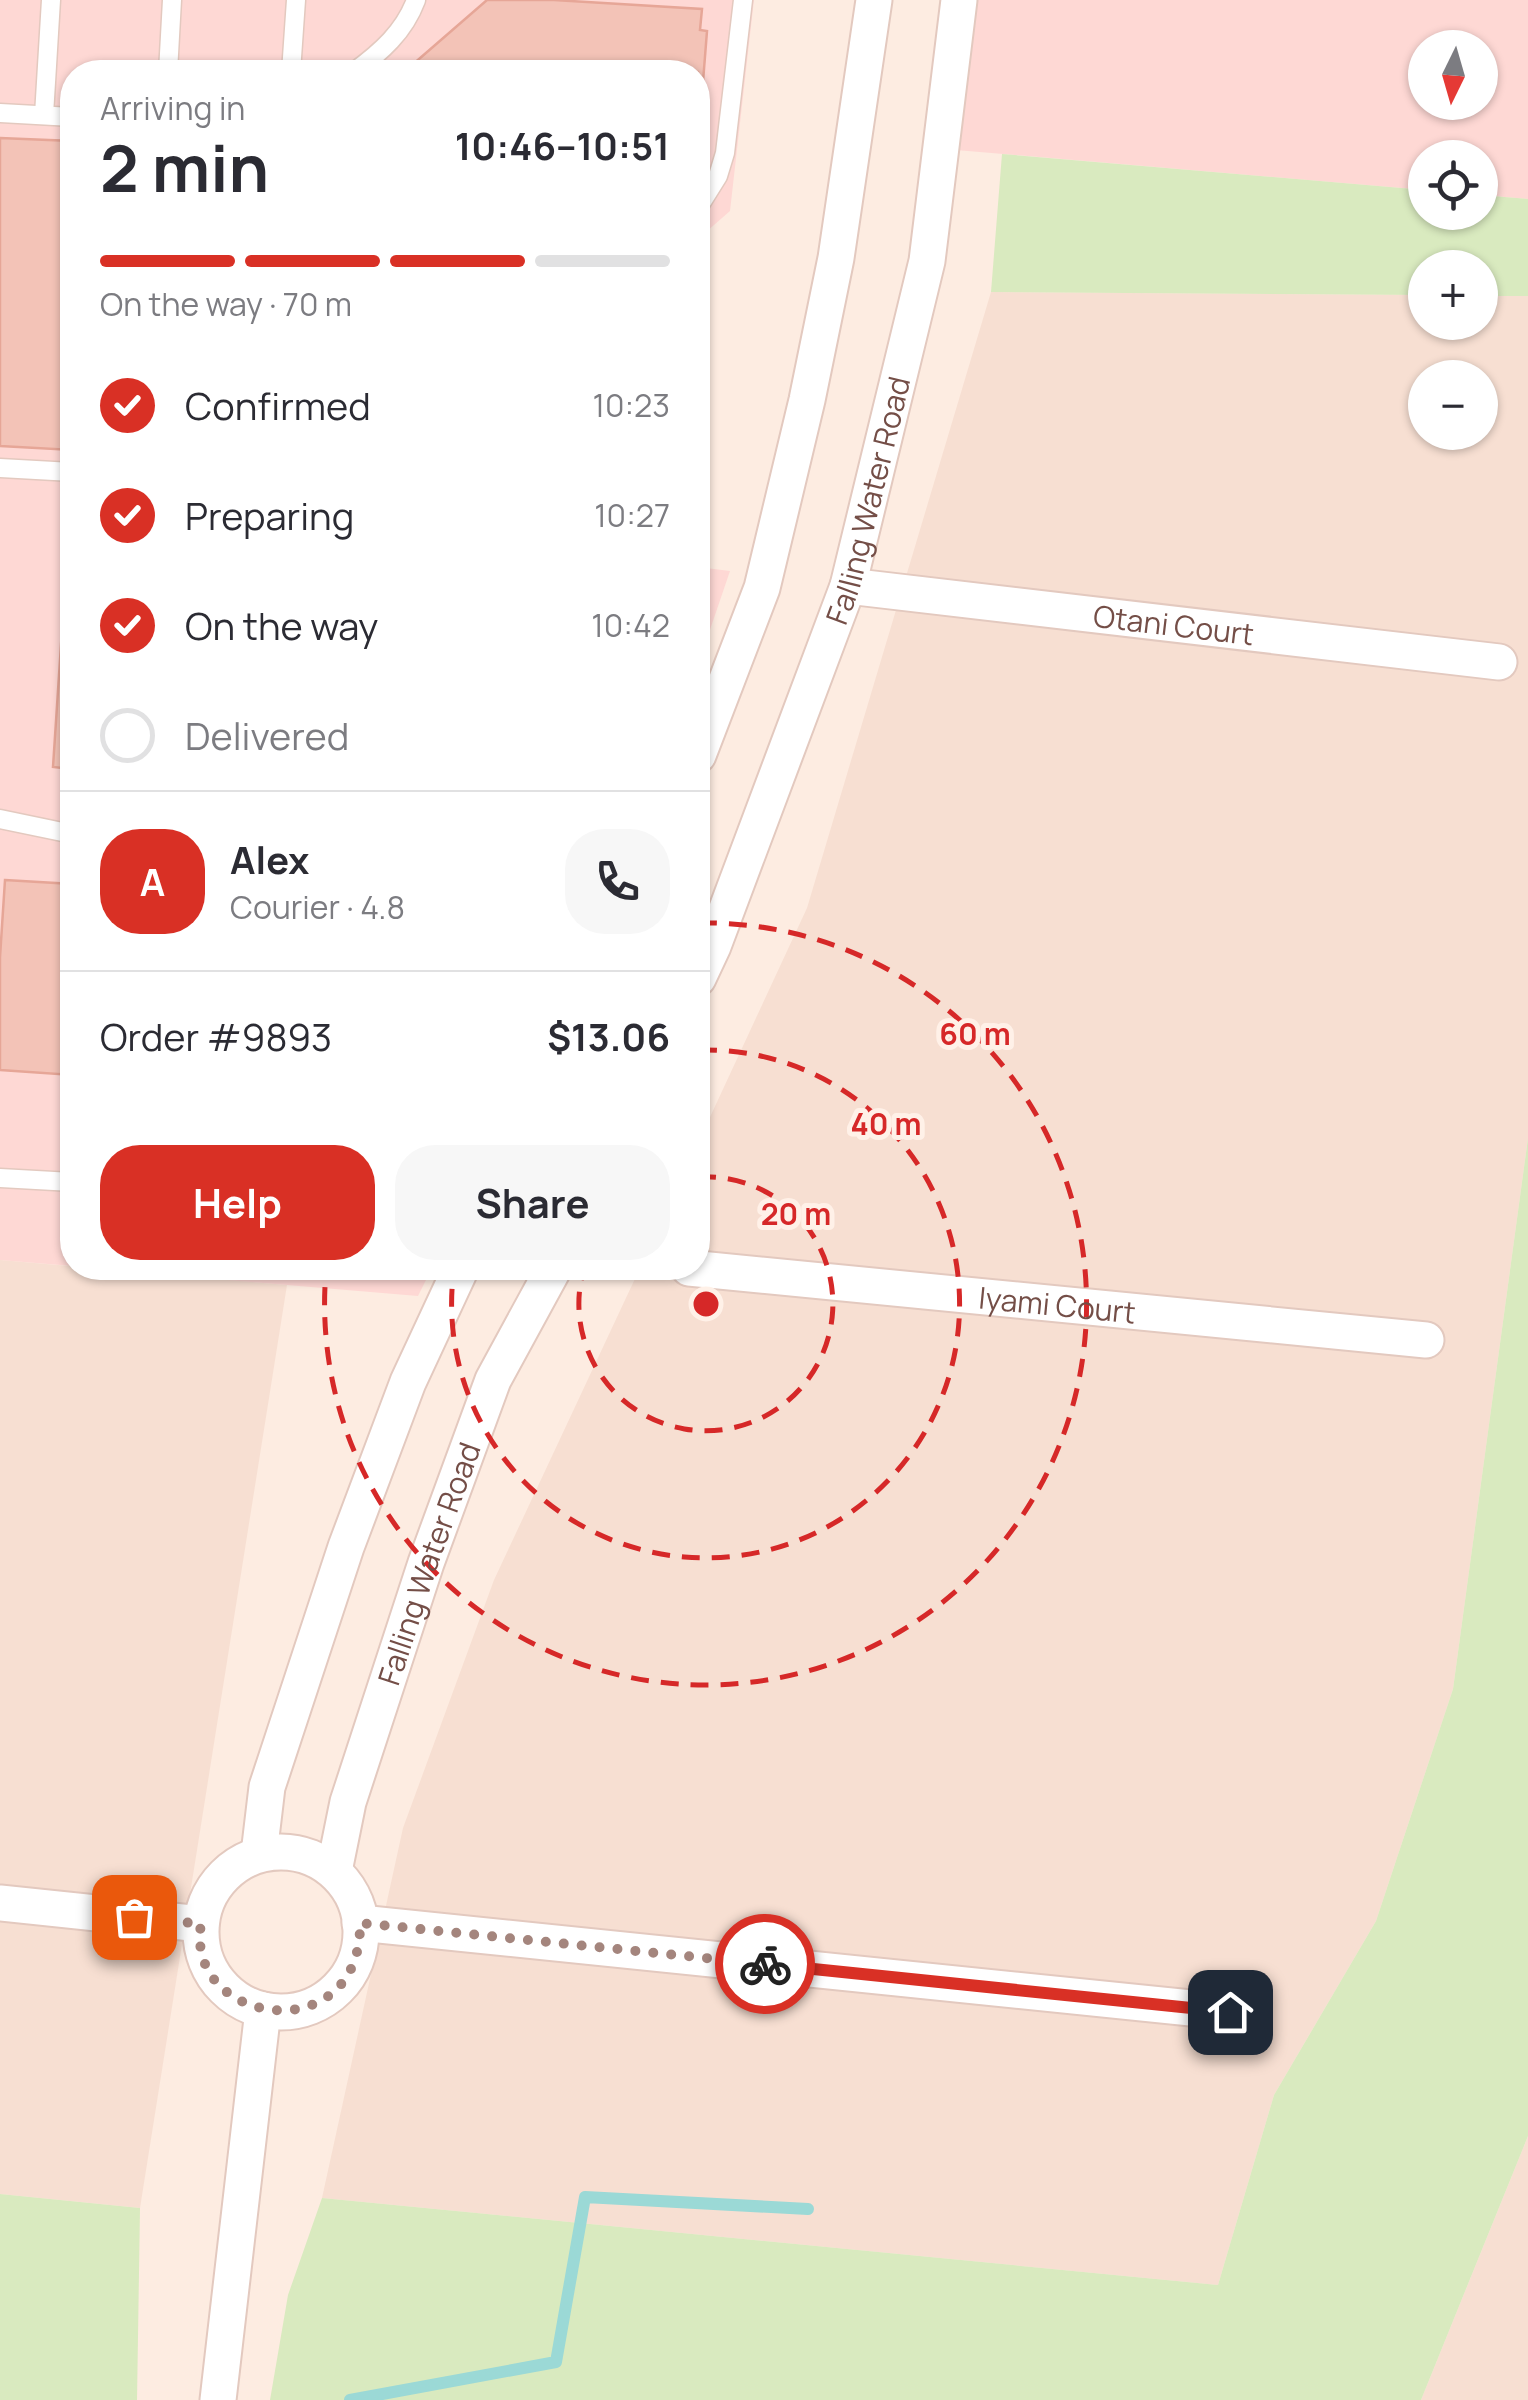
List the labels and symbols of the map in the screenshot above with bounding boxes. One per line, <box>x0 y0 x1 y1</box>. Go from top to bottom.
north arrow <box>1408 30 1498 120</box>
street label: Falling Water Road <box>815 372 919 630</box>
street label: Otani Court <box>1091 594 1256 654</box>
text: 60 m <box>939 1013 1011 1054</box>
text: 40 m <box>851 1103 921 1144</box>
text: 20 m <box>761 1193 831 1234</box>
street label: Iyami Court <box>977 1276 1138 1332</box>
centre of rings <box>688 1286 724 1322</box>
street label: Falling Water Road <box>367 1436 489 1690</box>
pin <box>92 1875 177 1960</box>
courier <box>715 1914 815 2014</box>
pin <box>1188 1970 1273 2055</box>

